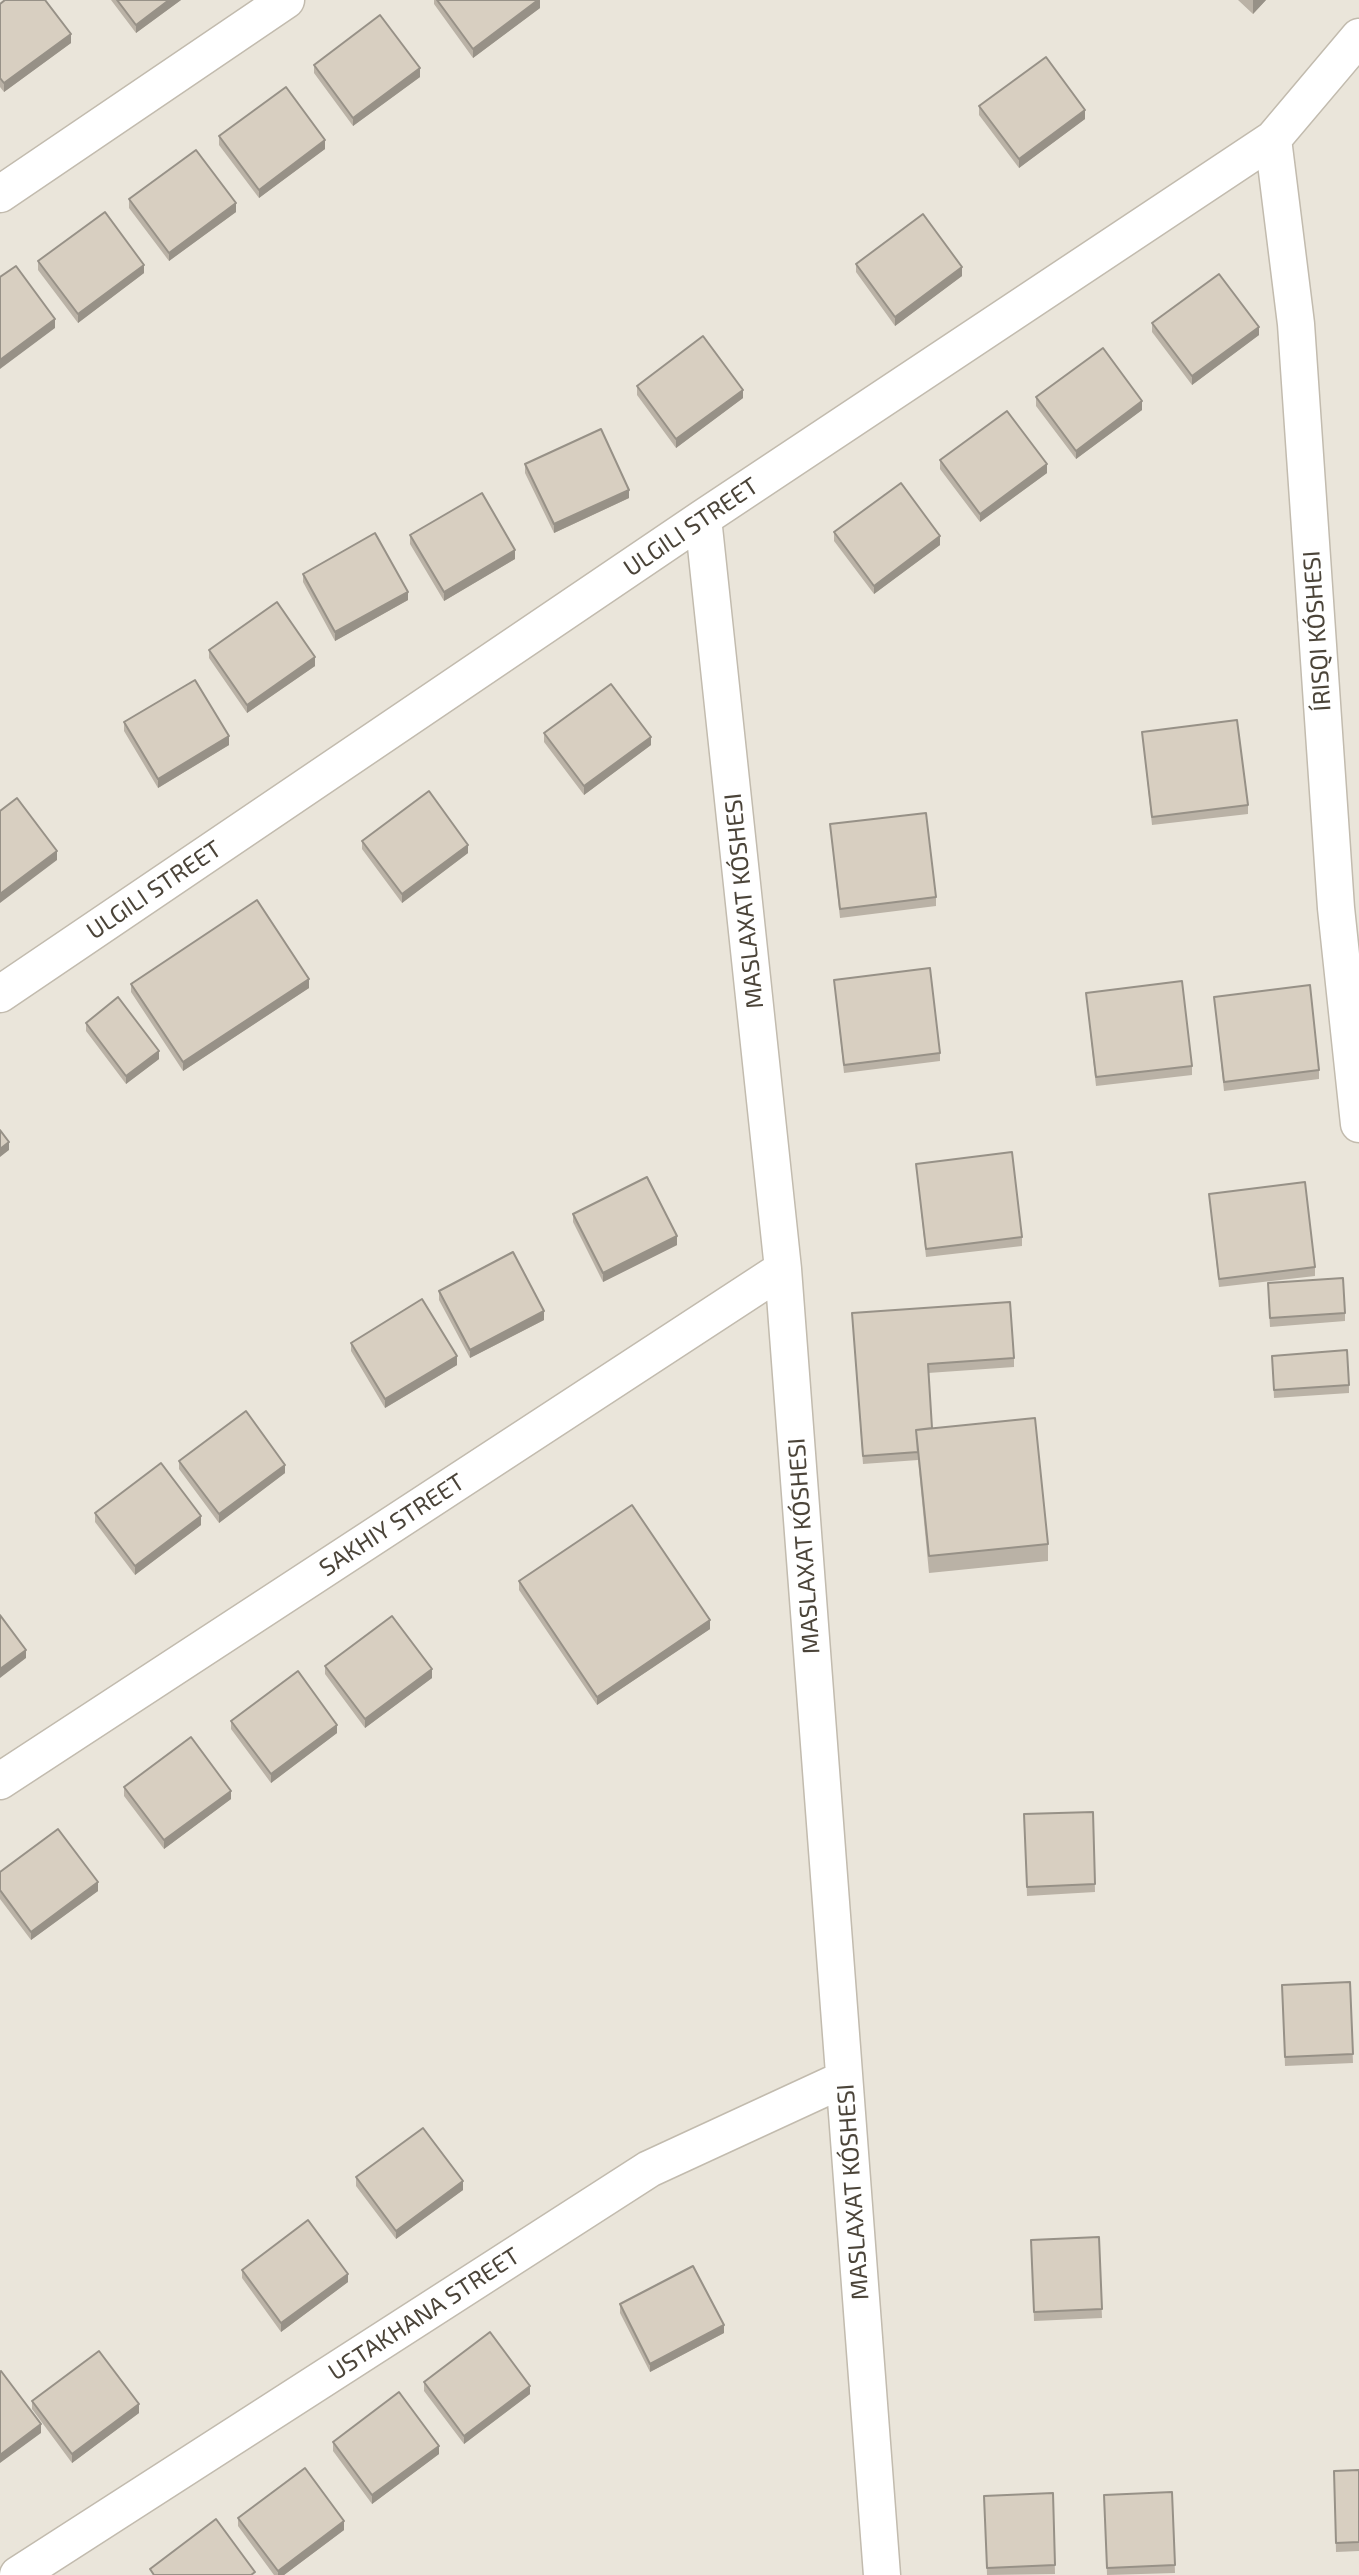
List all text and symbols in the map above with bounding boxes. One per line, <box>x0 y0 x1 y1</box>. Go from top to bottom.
street label: ULGILI STREET <box>618 471 764 583</box>
street label: ÍRISQI KÓSHESI <box>1297 550 1337 712</box>
street label: MASLAXAT KÓSHESI <box>718 792 770 1010</box>
street label: ULGILI STREET <box>81 834 227 946</box>
street label: MASLAXAT KÓSHESI <box>782 1437 826 1655</box>
street label: SAKHIY STREET <box>314 1467 470 1583</box>
street label: MASLAXAT KÓSHESI <box>831 2083 875 2301</box>
street label: USTAKHANA STREET <box>323 2241 525 2387</box>

